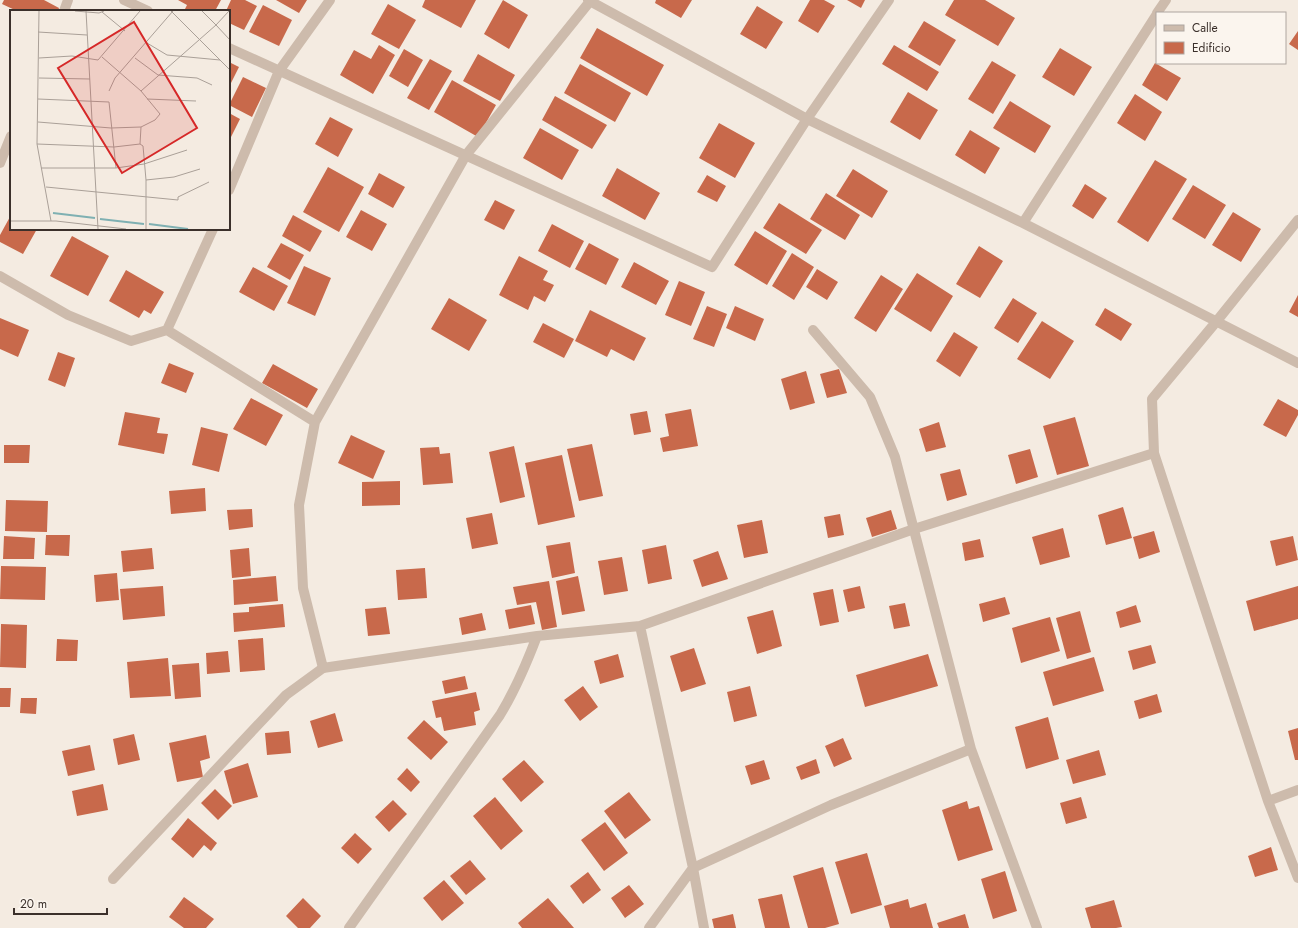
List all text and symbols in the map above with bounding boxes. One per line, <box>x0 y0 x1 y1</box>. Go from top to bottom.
inset map <box>10 10 230 230</box>
legend <box>1156 12 1286 64</box>
text: Calle <box>1192 19 1218 37</box>
text: Edificio <box>1192 39 1231 57</box>
scale bar <box>14 890 107 916</box>
text: 20 m <box>20 895 47 913</box>

